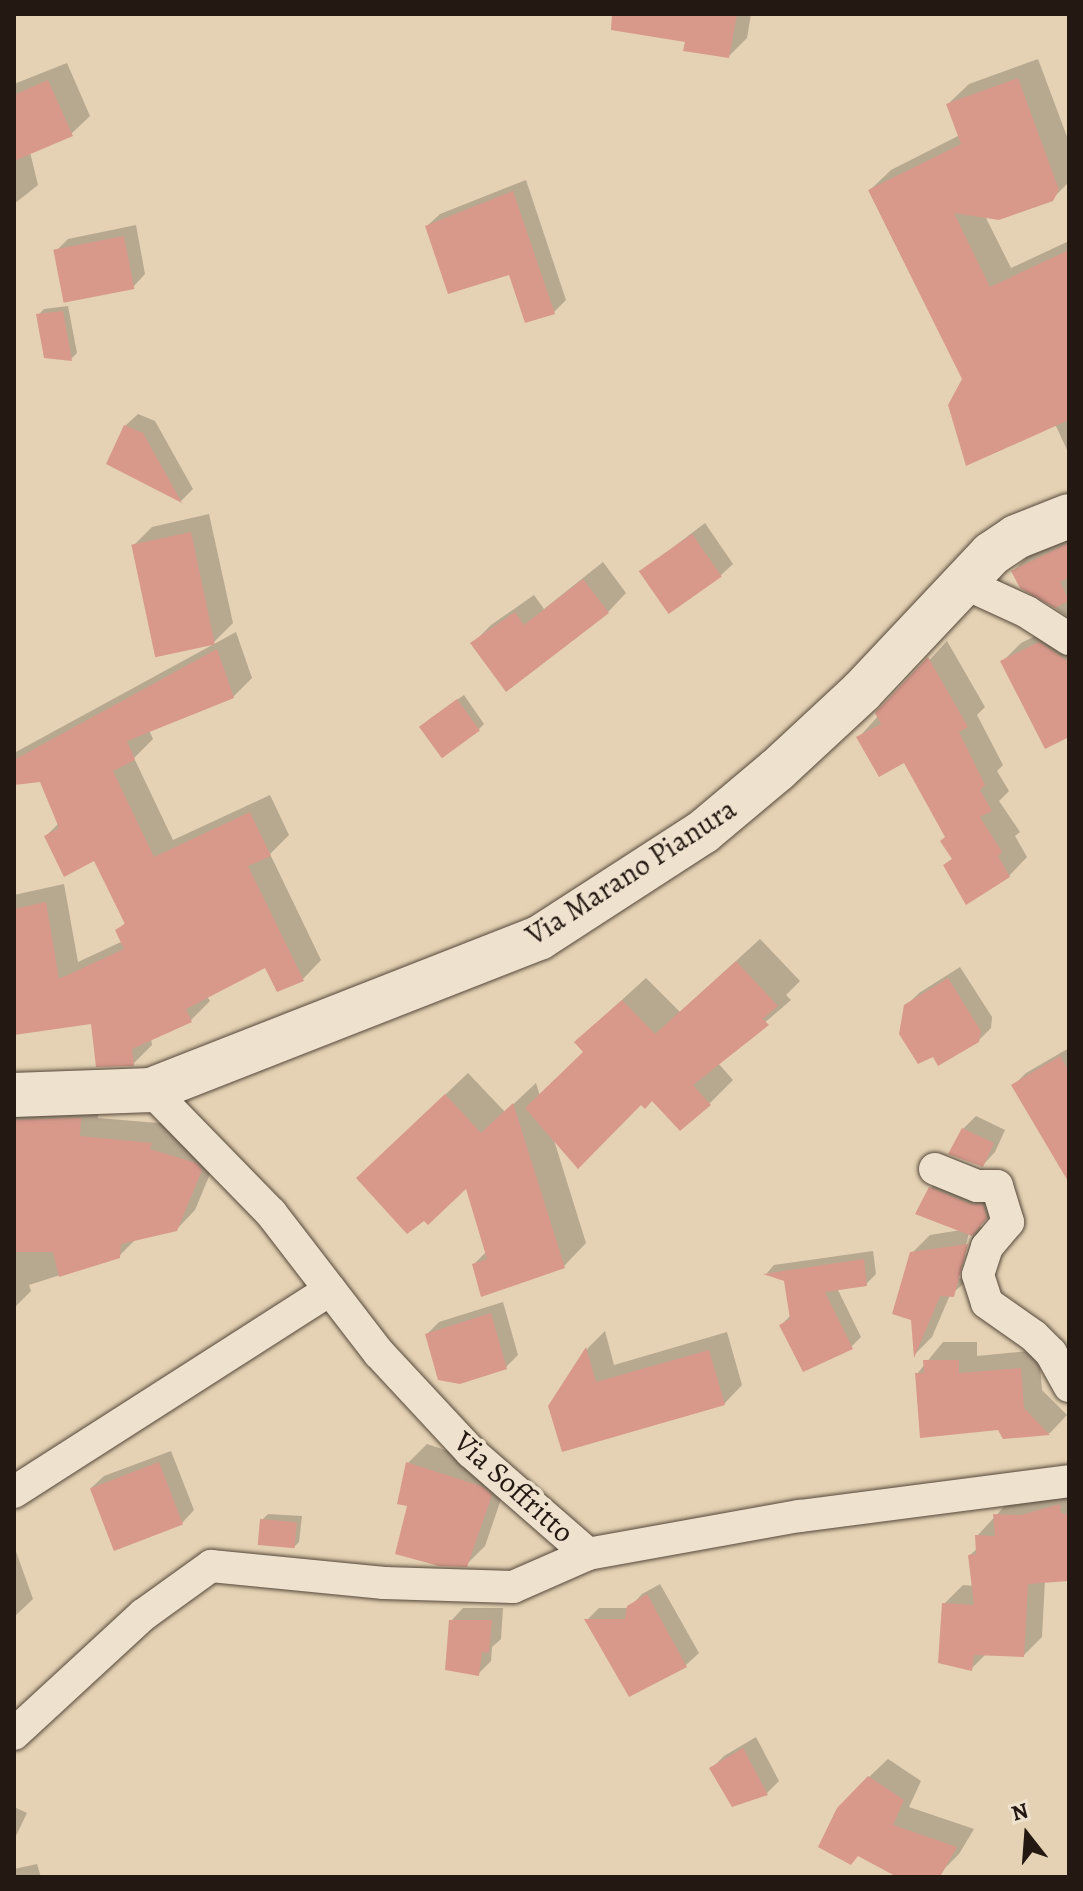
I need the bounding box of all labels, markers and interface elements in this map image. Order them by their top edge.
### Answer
street label: Via Marano Pianura [519,791,743,953]
street label: Via Soffritto [446,1424,582,1550]
north arrow [987,1795,1067,1875]
text: N [1008,1795,1032,1829]

